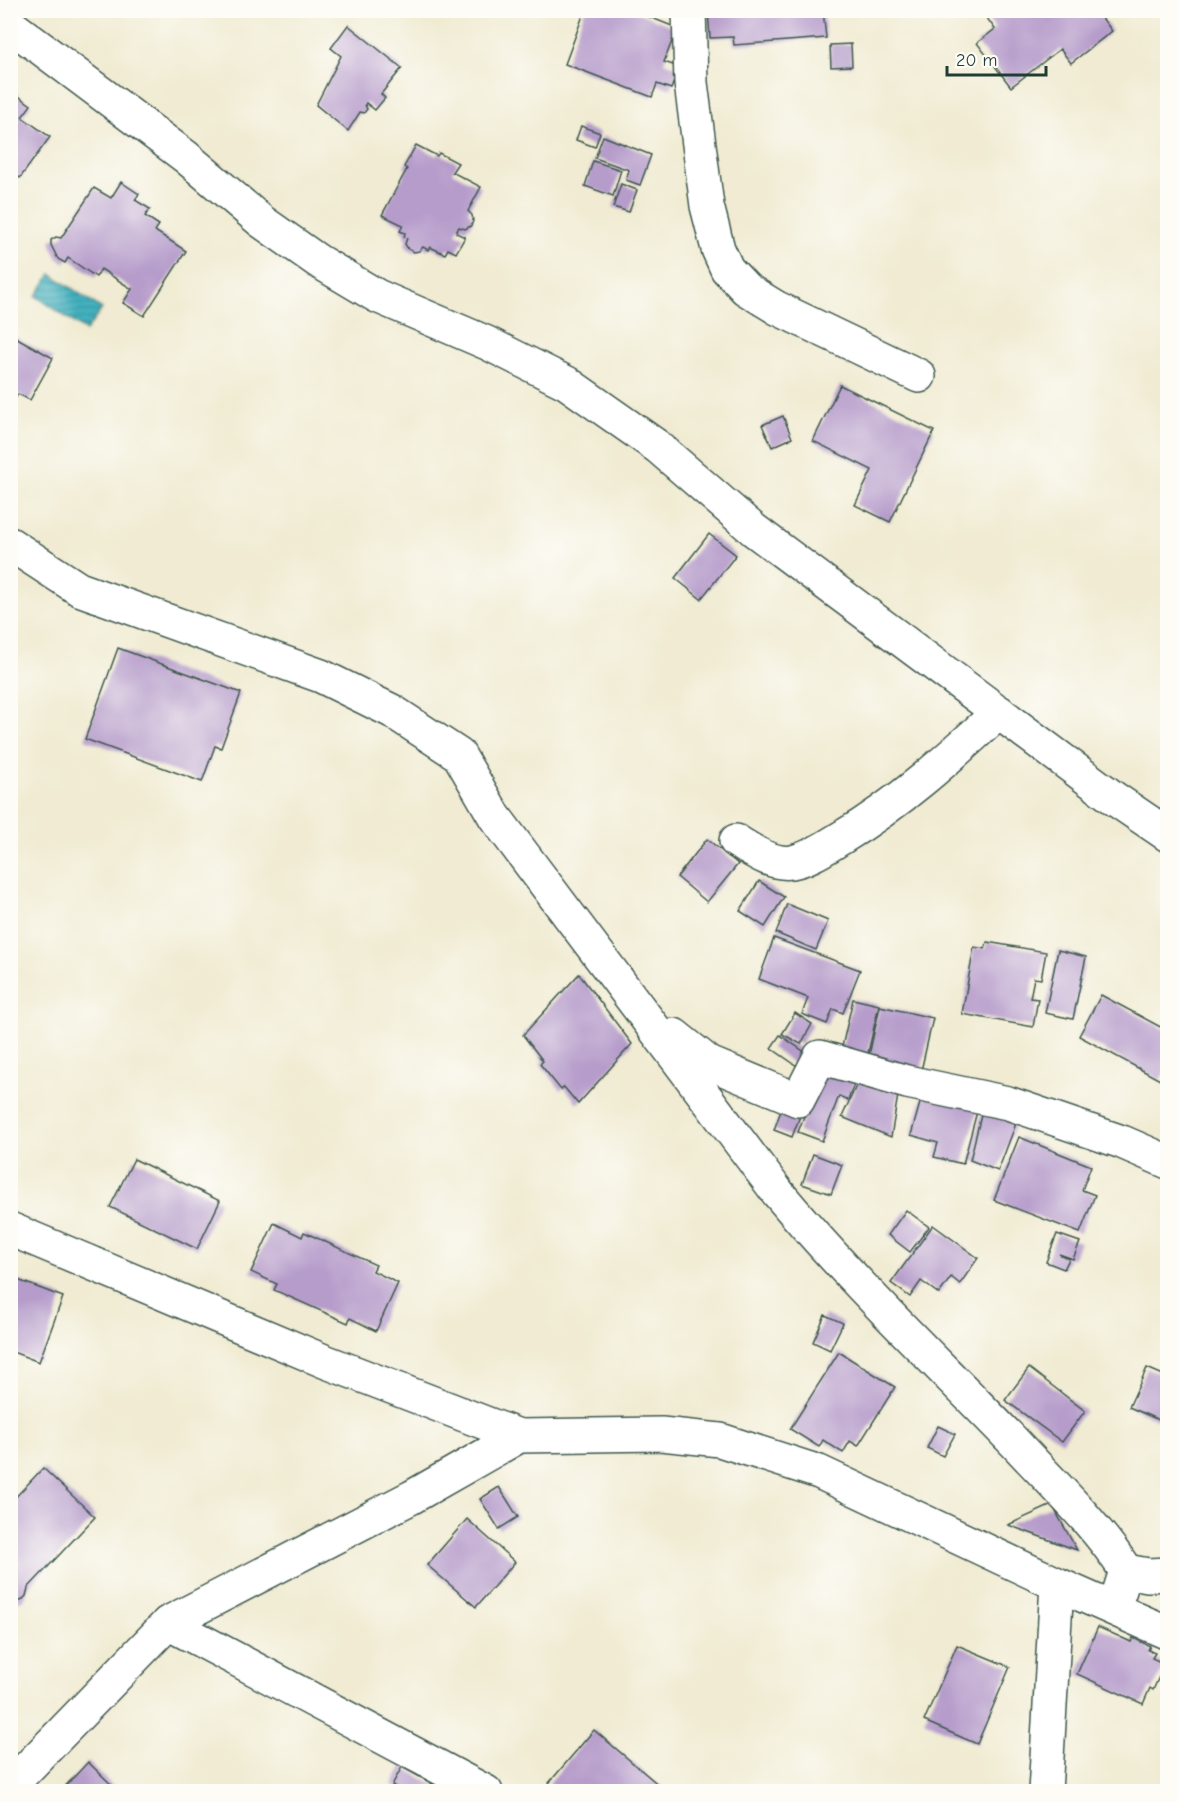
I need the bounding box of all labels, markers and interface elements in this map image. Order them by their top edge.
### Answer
scale bar [947,39,1046,77]
text: 20 m [956,50,997,71]

